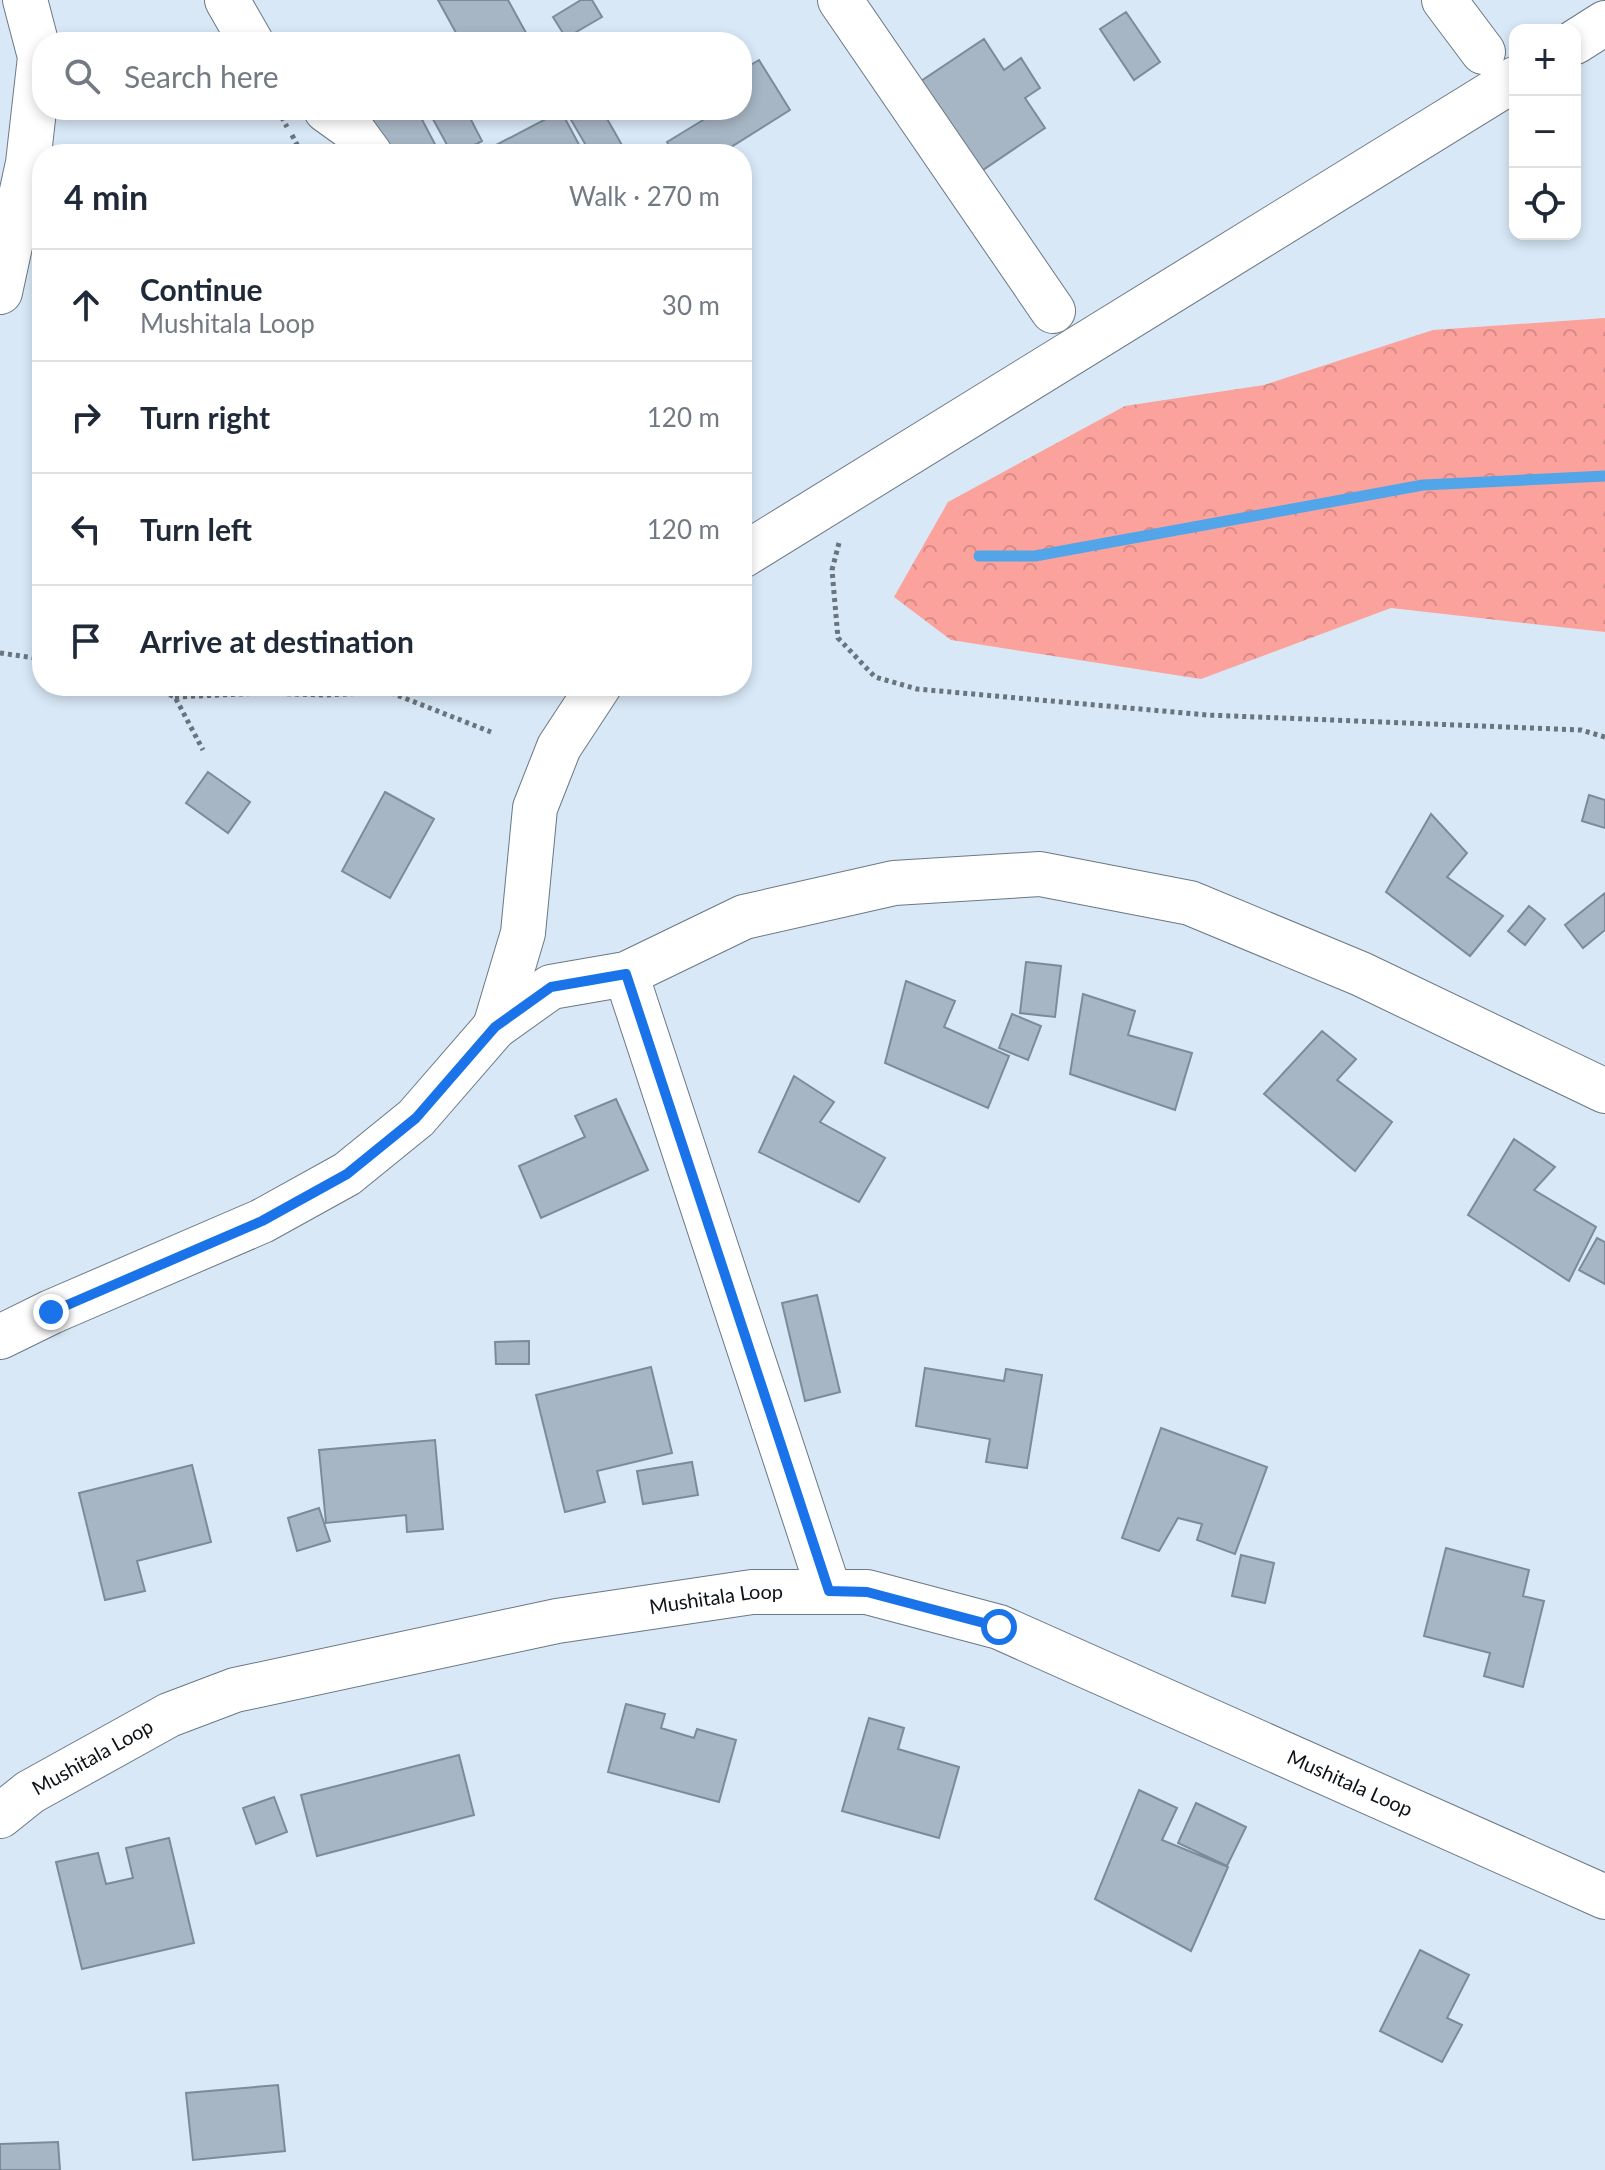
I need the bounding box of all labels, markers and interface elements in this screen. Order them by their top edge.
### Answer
map controls [1509,24,1581,240]
button: + [1509,24,1581,96]
search box [32,32,752,120]
icon: search [60,54,104,98]
text: Search here [124,58,279,94]
button: − [1509,96,1581,168]
button: locate [1509,168,1581,240]
text: 4 min [64,176,148,217]
text: Walk · 270 m [569,180,720,212]
text: Continue [140,271,263,307]
icon: ahead [64,283,108,327]
text: 30 m [662,289,720,321]
text: Mushitala Loop [140,307,315,339]
icon: right [64,395,108,439]
text: Turn right [140,399,270,435]
text: 120 m [647,401,720,433]
icon: left [64,507,108,551]
text: Turn left [140,511,252,547]
text: 120 m [647,513,720,545]
icon: arrive [64,619,108,663]
text: Arrive at destination [140,623,414,659]
route end [33,1294,69,1330]
street label: Mushitala Loop [648,1579,783,1618]
route start [981,1609,1017,1645]
street label: Mushitala Loop [27,1713,157,1800]
street label: Mushitala Loop [1284,1744,1417,1821]

